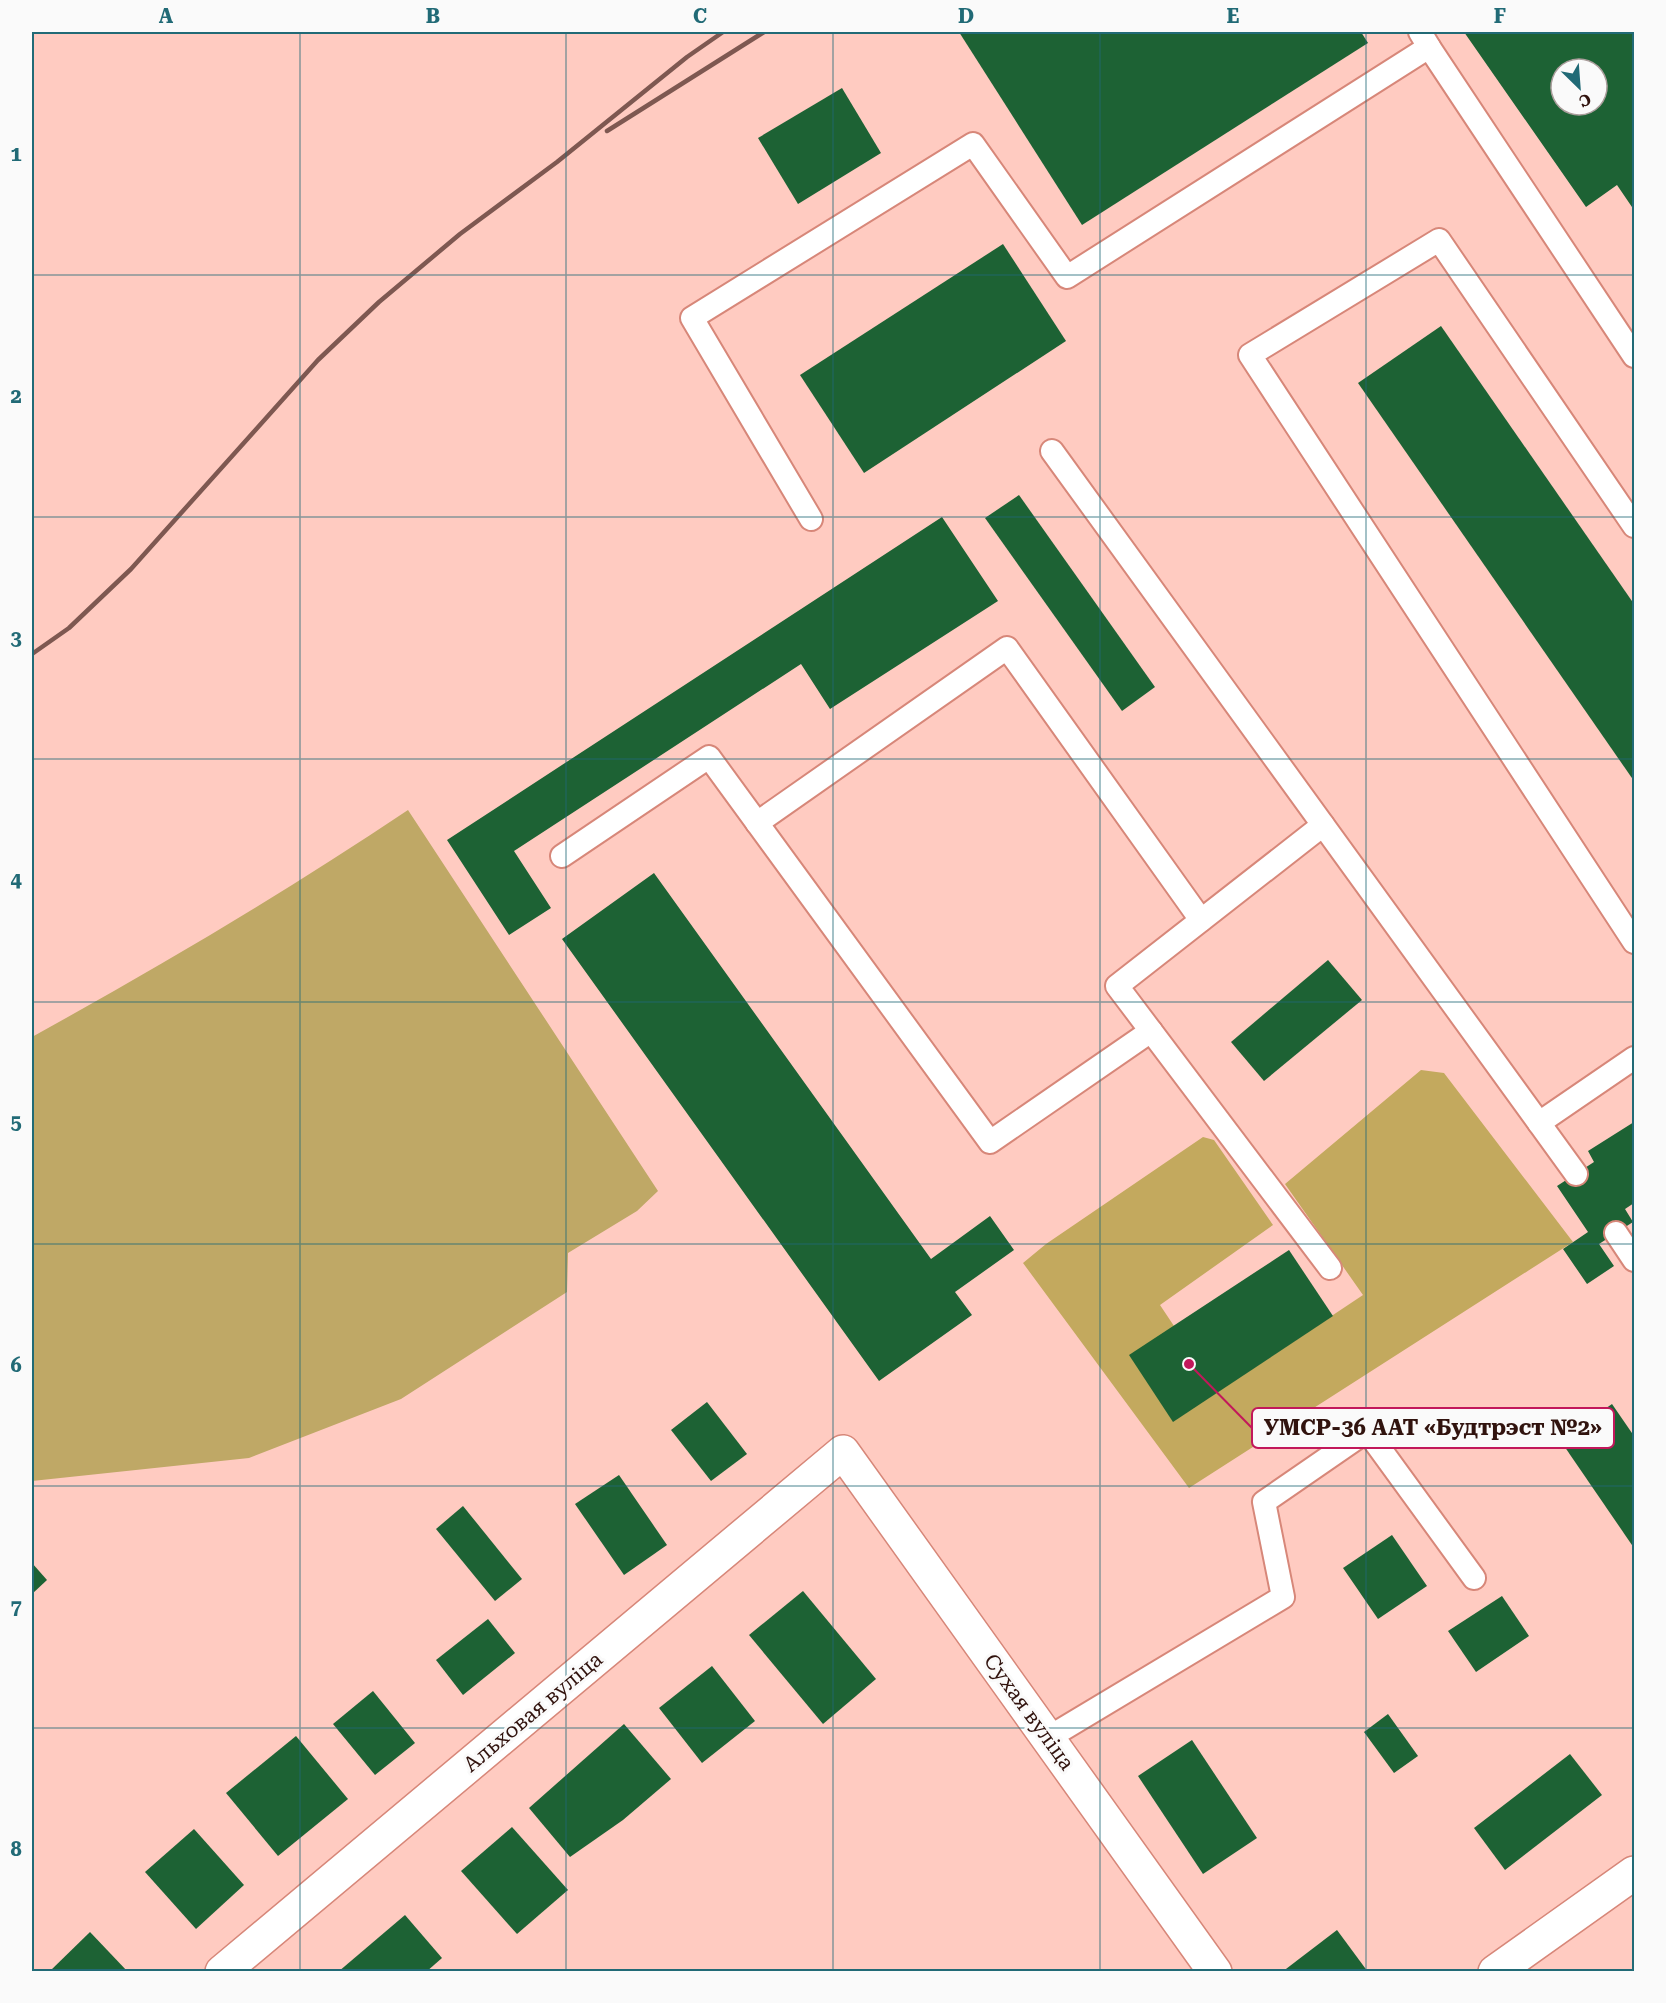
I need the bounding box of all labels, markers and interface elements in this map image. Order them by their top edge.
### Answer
text: A [159,4,174,28]
text: B [426,4,440,28]
text: C [693,4,707,28]
text: D [958,4,974,28]
text: E [1227,4,1240,28]
text: F [1494,4,1506,28]
north arrow [1549,57,1609,117]
text: С [1576,89,1594,111]
text: 1 [10,142,22,166]
text: 2 [10,384,22,408]
text: 3 [10,626,22,650]
text: 4 [10,868,22,892]
text: 5 [10,1110,22,1134]
text: 6 [10,1353,22,1377]
callout: УМСР-36 ААТ «Будтрэст №2» [1252,1408,1614,1448]
text: УМСР-36 ААТ «Будтрэст №2» [1264,1415,1602,1440]
text: 7 [10,1595,22,1619]
street label: Альховая вуліца [459,1647,608,1777]
street label: Сухая вуліца [979,1649,1079,1775]
text: 8 [10,1837,22,1861]

